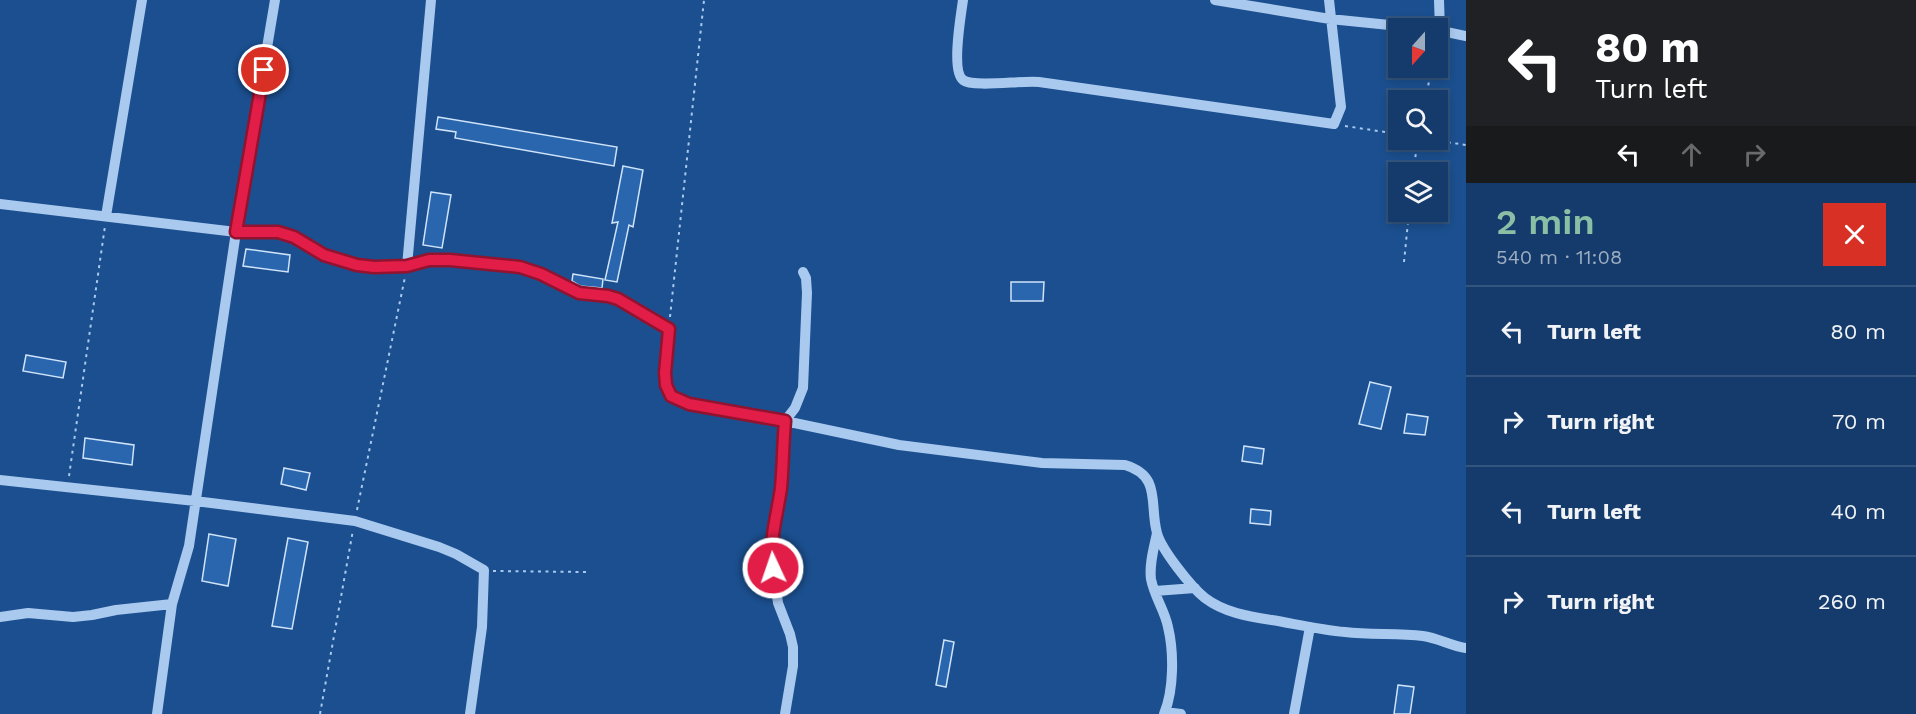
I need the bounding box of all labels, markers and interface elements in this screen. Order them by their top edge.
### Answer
north arrow [1388,18,1448,78]
map controls [1388,18,1448,222]
text: 80 m [1595,23,1700,72]
icon: left [1496,24,1574,102]
pin [238,44,289,95]
icon: arrive [247,53,280,86]
text: Turn left [1595,73,1707,105]
button: search [1388,90,1448,150]
icon: left [1612,138,1645,171]
icon: ahead [1675,138,1708,171]
icon: right [1738,138,1771,171]
button: layers [1388,162,1448,222]
text: 2 min [1496,201,1595,243]
button: close [1823,203,1886,266]
text: 540 m · 11:08 [1496,245,1622,269]
icon: left [1496,315,1529,348]
text: Turn left [1547,319,1641,344]
text: 80 m [1830,319,1886,344]
icon: right [1496,405,1529,438]
text: Turn right [1547,409,1654,434]
text: 70 m [1832,409,1886,434]
icon: left [1496,495,1529,528]
text: Turn left [1547,499,1641,524]
text: 40 m [1830,499,1886,524]
position arrow [741,536,805,600]
icon: right [1496,585,1529,618]
text: Turn right [1547,589,1654,614]
text: 260 m [1818,589,1886,614]

